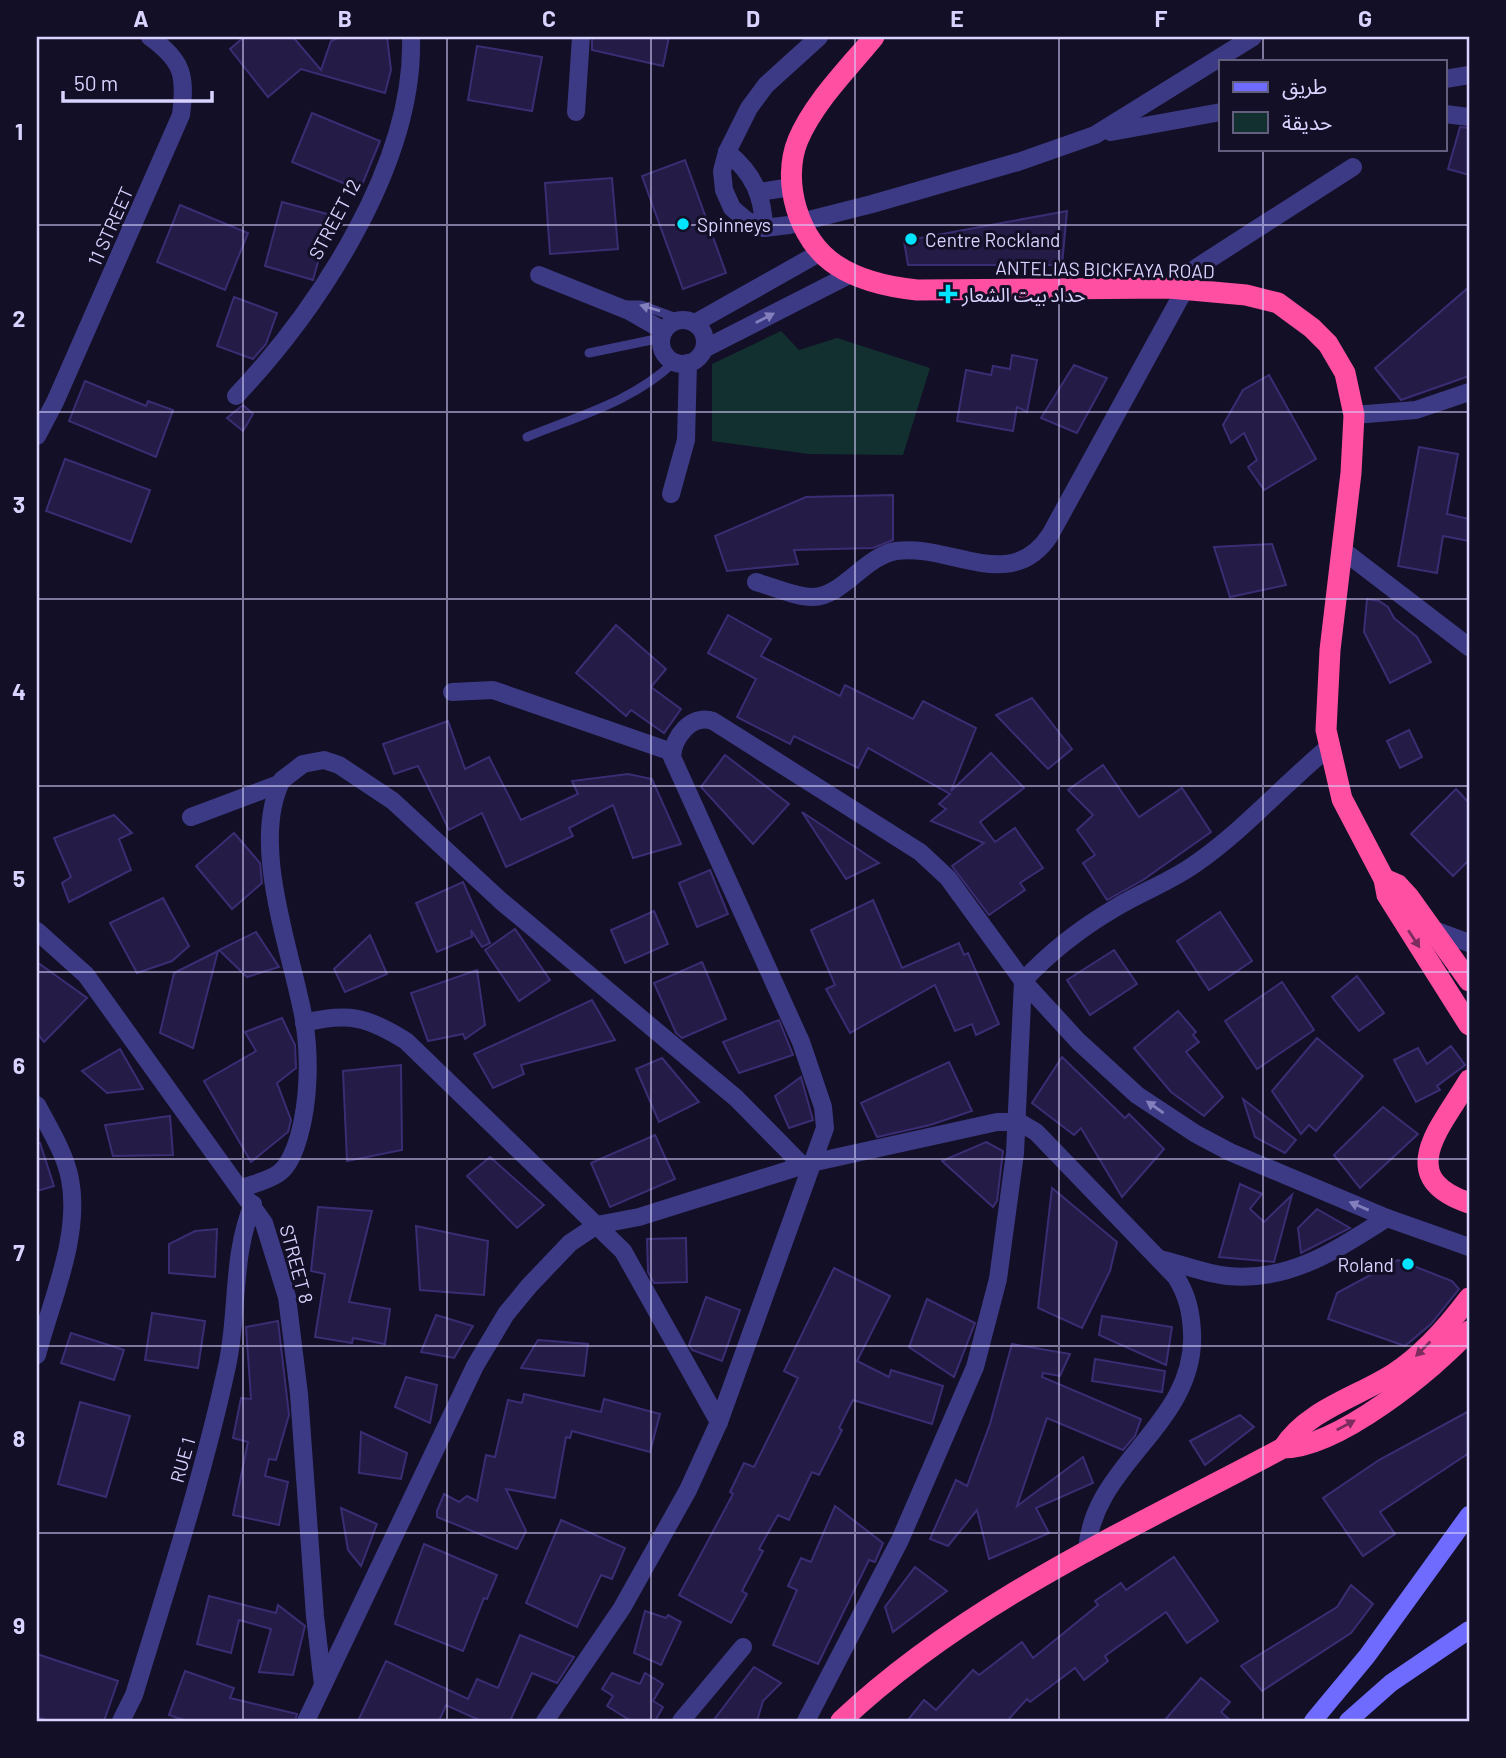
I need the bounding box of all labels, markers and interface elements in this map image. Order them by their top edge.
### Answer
text: A [133,4,149,32]
text: B [338,4,352,32]
text: C [542,4,556,32]
text: D [746,4,760,32]
text: E [950,4,964,32]
text: F [1155,4,1168,32]
text: G [1358,4,1372,32]
scale bar [63,60,212,104]
legend [1219,60,1446,150]
text: 50 m [74,70,118,95]
text: طريق [1282,73,1327,100]
text: حديقة [1282,109,1332,134]
text: 1 [15,117,23,145]
street label: STREET 12 [303,175,365,263]
street label: 11 STREET [82,183,138,269]
place label: Spinneys [697,213,771,236]
marker: Spinneys [675,216,691,232]
place label: Centre Rockland [925,228,1060,251]
marker: Centre Rockland [903,231,919,247]
street label: ANTELIAS BICKFAYA ROAD [995,256,1215,282]
place label: حداد بيت الشعار [961,283,1085,307]
marker: حداد بيت الشعار [940,286,956,302]
one-way arrow [639,302,661,313]
text: 2 [13,304,25,332]
one-way arrow [755,312,775,324]
text: 3 [13,490,25,518]
text: 4 [12,677,26,705]
text: 5 [13,864,25,892]
one-way arrow [1407,929,1420,949]
text: 6 [13,1051,25,1079]
one-way arrow [1146,1100,1164,1114]
one-way arrow [1349,1200,1370,1211]
street label: STREET 8 [275,1222,319,1306]
text: 7 [13,1238,25,1266]
place label: Roland [1338,1253,1394,1276]
marker: Roland [1400,1256,1416,1272]
one-way arrow [1415,1340,1432,1357]
one-way arrow [1336,1419,1356,1431]
text: 8 [13,1424,25,1452]
street label: RUE 1 [165,1435,199,1485]
text: 9 [13,1611,25,1639]

